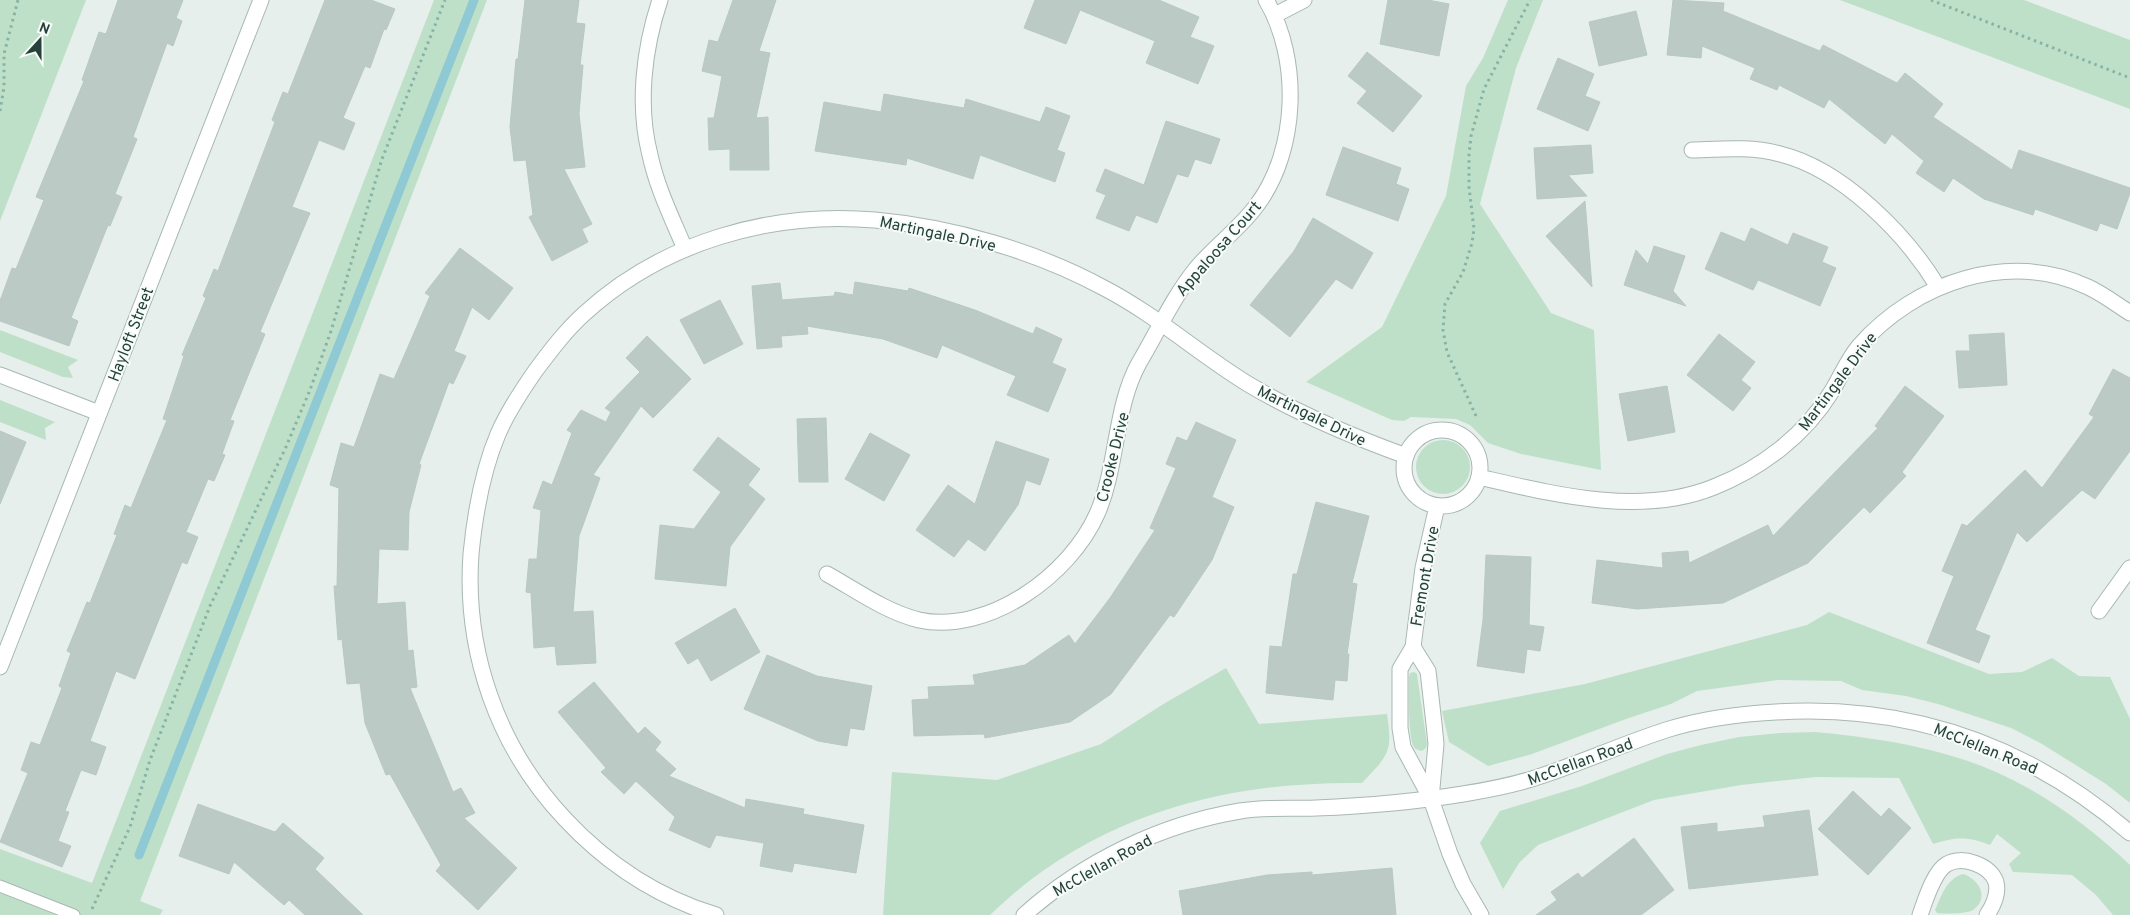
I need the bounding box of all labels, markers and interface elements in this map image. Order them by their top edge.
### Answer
north arrow [15,15,65,65]
text: N [36,20,52,39]
street label: Appaloosa Court [1173,197,1266,301]
street label: Martingale Drive [878,213,998,257]
street label: Hayloft Street [105,285,159,385]
street label: Martingale Drive [1795,329,1882,436]
street label: Martingale Drive [1253,382,1369,452]
street label: Crooke Drive [1093,410,1135,505]
street label: Fremont Drive [1407,525,1445,628]
street label: McClellan Road [1930,720,2040,780]
street label: McClellan Road [1525,735,1636,791]
street label: McClellan Road [1050,831,1156,902]

